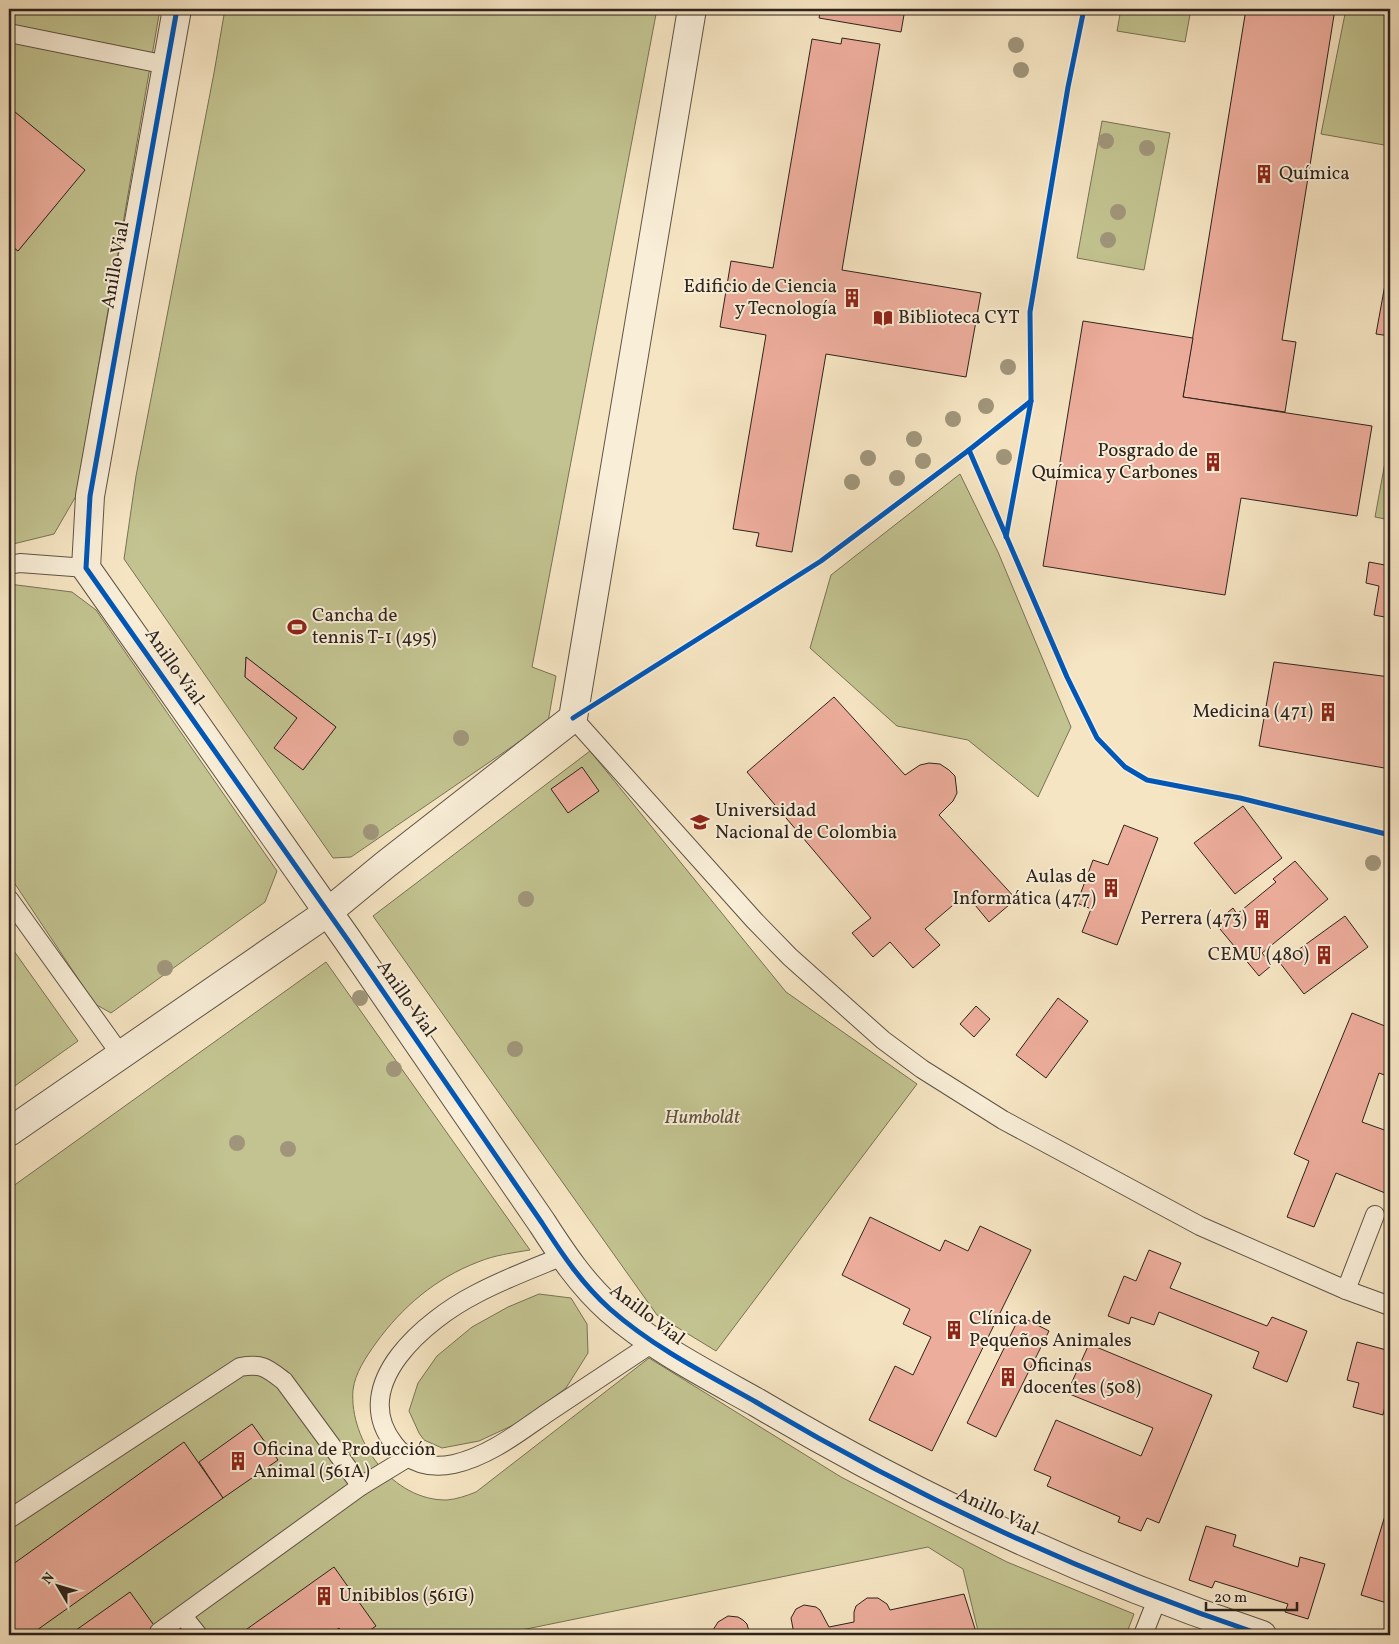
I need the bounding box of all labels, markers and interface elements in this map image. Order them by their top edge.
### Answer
place label: Química [1279,161,1350,187]
building icon: Química [1253,163,1275,185]
street label: Anillo Vial [96,219,137,311]
place label: Edificio de Ciencia y Tecnología [683,274,837,322]
building icon: Edificio de Ciencia y Tecnología [841,287,863,309]
place label: Biblioteca CYT [898,305,1020,331]
library icon: Biblioteca CYT [872,307,894,329]
place label: Posgrado de Química y Carbones [1032,438,1198,486]
building icon: Posgrado de Química y Carbones [1202,451,1224,473]
place label: Cancha de tennis T-1 (495) [312,603,437,651]
sports icon: Cancha de tennis T-1 (495) [286,616,308,638]
street label: Anillo Vial [138,623,210,711]
place label: Medicina (471) [1192,699,1313,725]
building icon: Medicina (471) [1317,701,1339,723]
place label: Universidad Nacional de Colombia [715,798,897,846]
school or university icon: Universidad Nacional de Colombia [689,811,711,833]
place label: Aulas de Informática (477) [952,864,1096,912]
building icon: Aulas de Informática (477) [1100,877,1122,899]
place label: Perrera (473) [1140,906,1247,932]
building icon: Perrera (473) [1251,908,1273,930]
place label: CEMU (480) [1208,942,1309,968]
building icon: CEMU (480) [1313,944,1335,966]
street label: Anillo Vial [370,955,442,1043]
park label: Humboldt [664,1105,741,1131]
street label: Anillo Vial [604,1278,690,1352]
place label: Clínica de Pequeños Animales [969,1306,1132,1354]
building icon: Clínica de Pequeños Animales [943,1319,965,1341]
place label: Oficinas docentes (508) [1023,1353,1141,1401]
building icon: Oficinas docentes (508) [997,1366,1019,1388]
place label: Oficina de Producción Animal (561A) [253,1437,436,1485]
building icon: Oficina de Producción Animal (561A) [227,1450,249,1472]
street label: Anillo Vial [952,1482,1043,1543]
north arrow [32,1562,82,1612]
text: N [38,1569,60,1589]
scale bar [1206,1579,1298,1611]
place label: Unibiblos (561G) [339,1583,474,1609]
building icon: Unibiblos (561G) [313,1585,335,1607]
text: 20 m [1214,1588,1247,1609]

